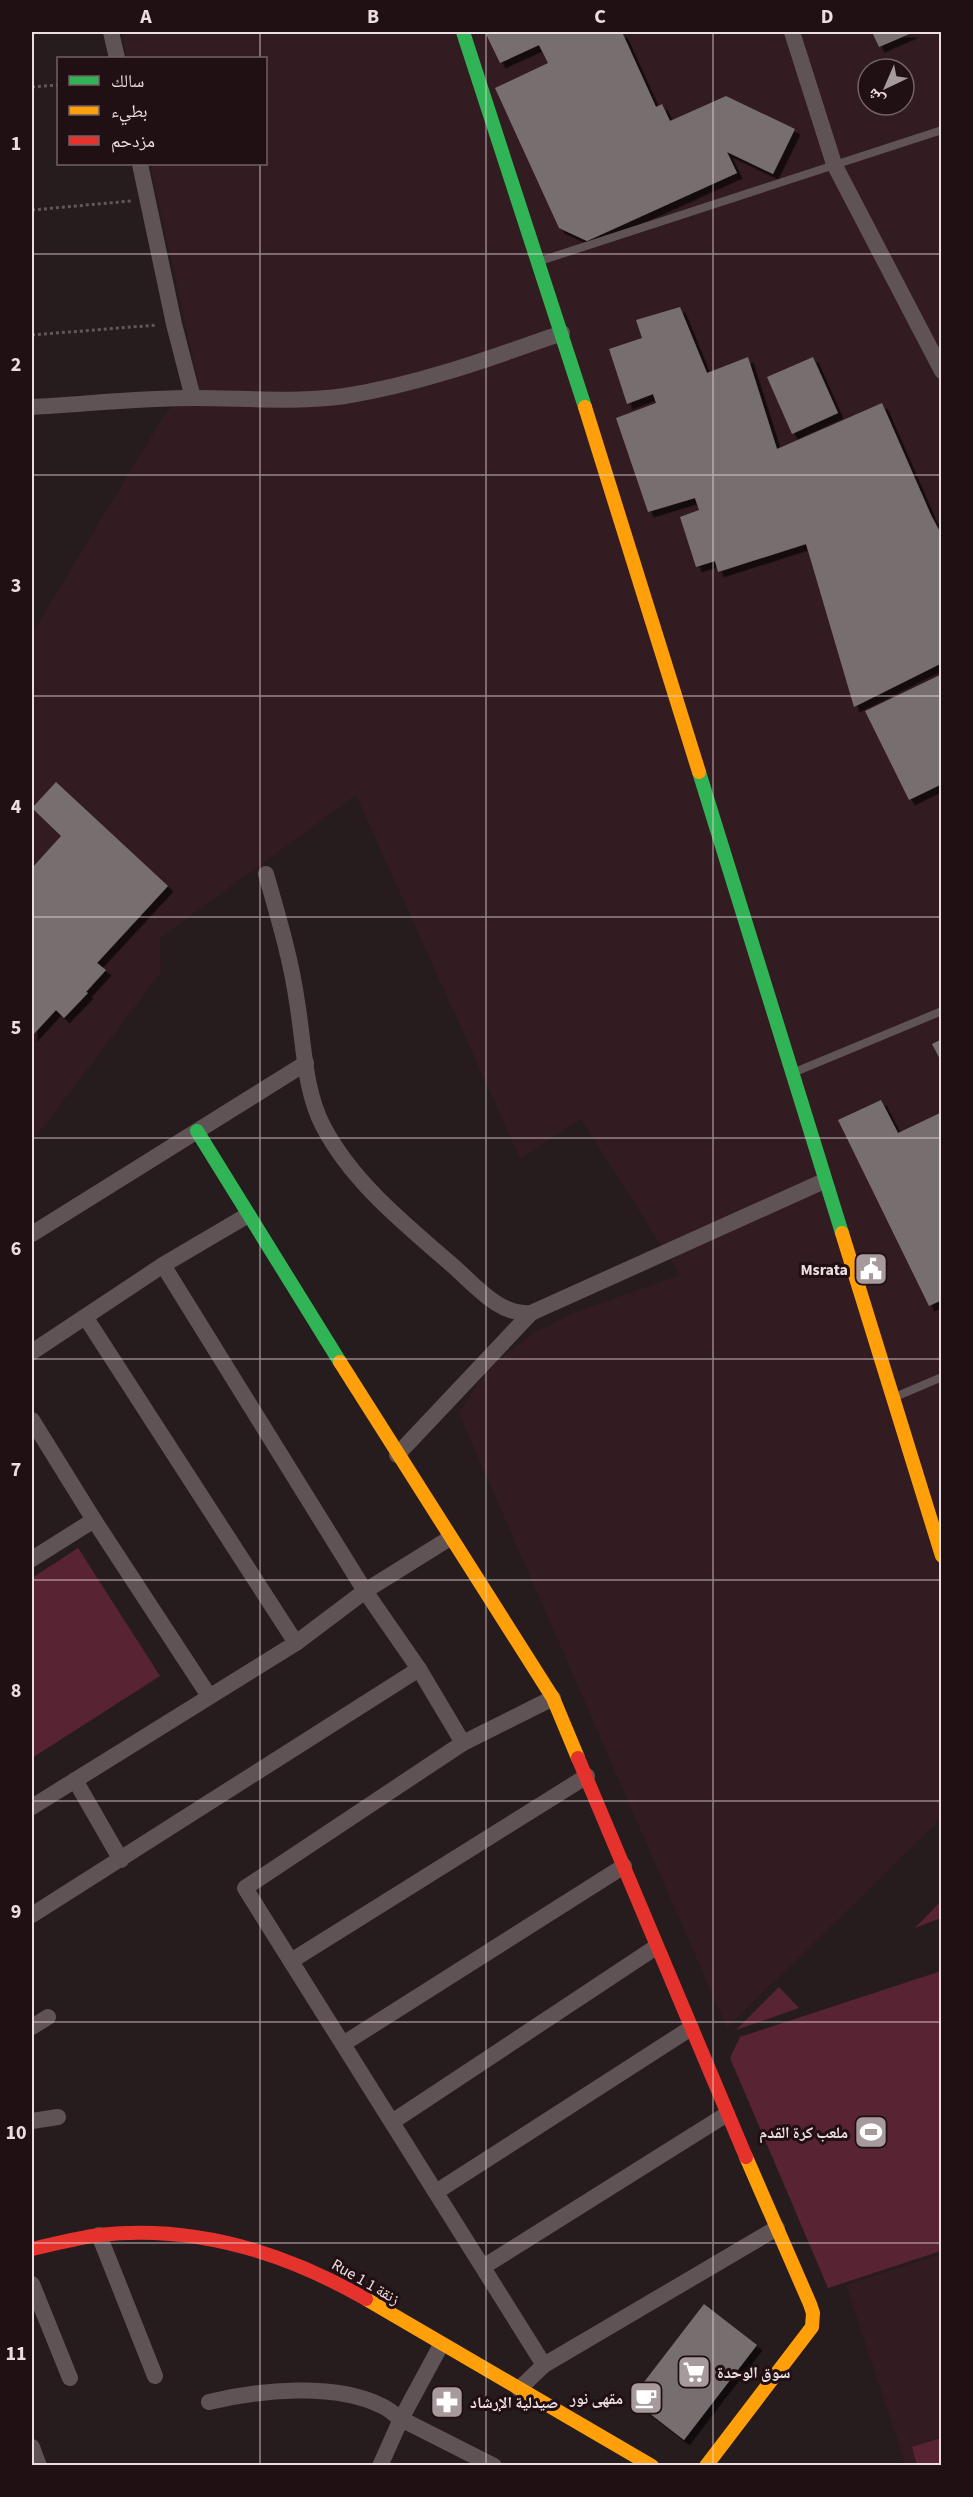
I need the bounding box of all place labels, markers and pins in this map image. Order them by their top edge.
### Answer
public building icon: Msrata [853,1251,889,1287]
place label: Msrata [800,1259,848,1281]
sports icon: ملعب كرة القدم [853,2114,889,2150]
place label: ملعب كرة القدم [759,2122,848,2144]
supermarket icon: سوق الوحدة [676,2354,712,2390]
place label: سوق الوحدة [717,2362,790,2384]
cafe icon: مقهى نور [628,2380,664,2416]
pharmacy icon: صيدلية الإرشاد [429,2384,465,2420]
place label: مقهى نور [569,2388,623,2410]
place label: صيدلية الإرشاد [470,2392,558,2414]

